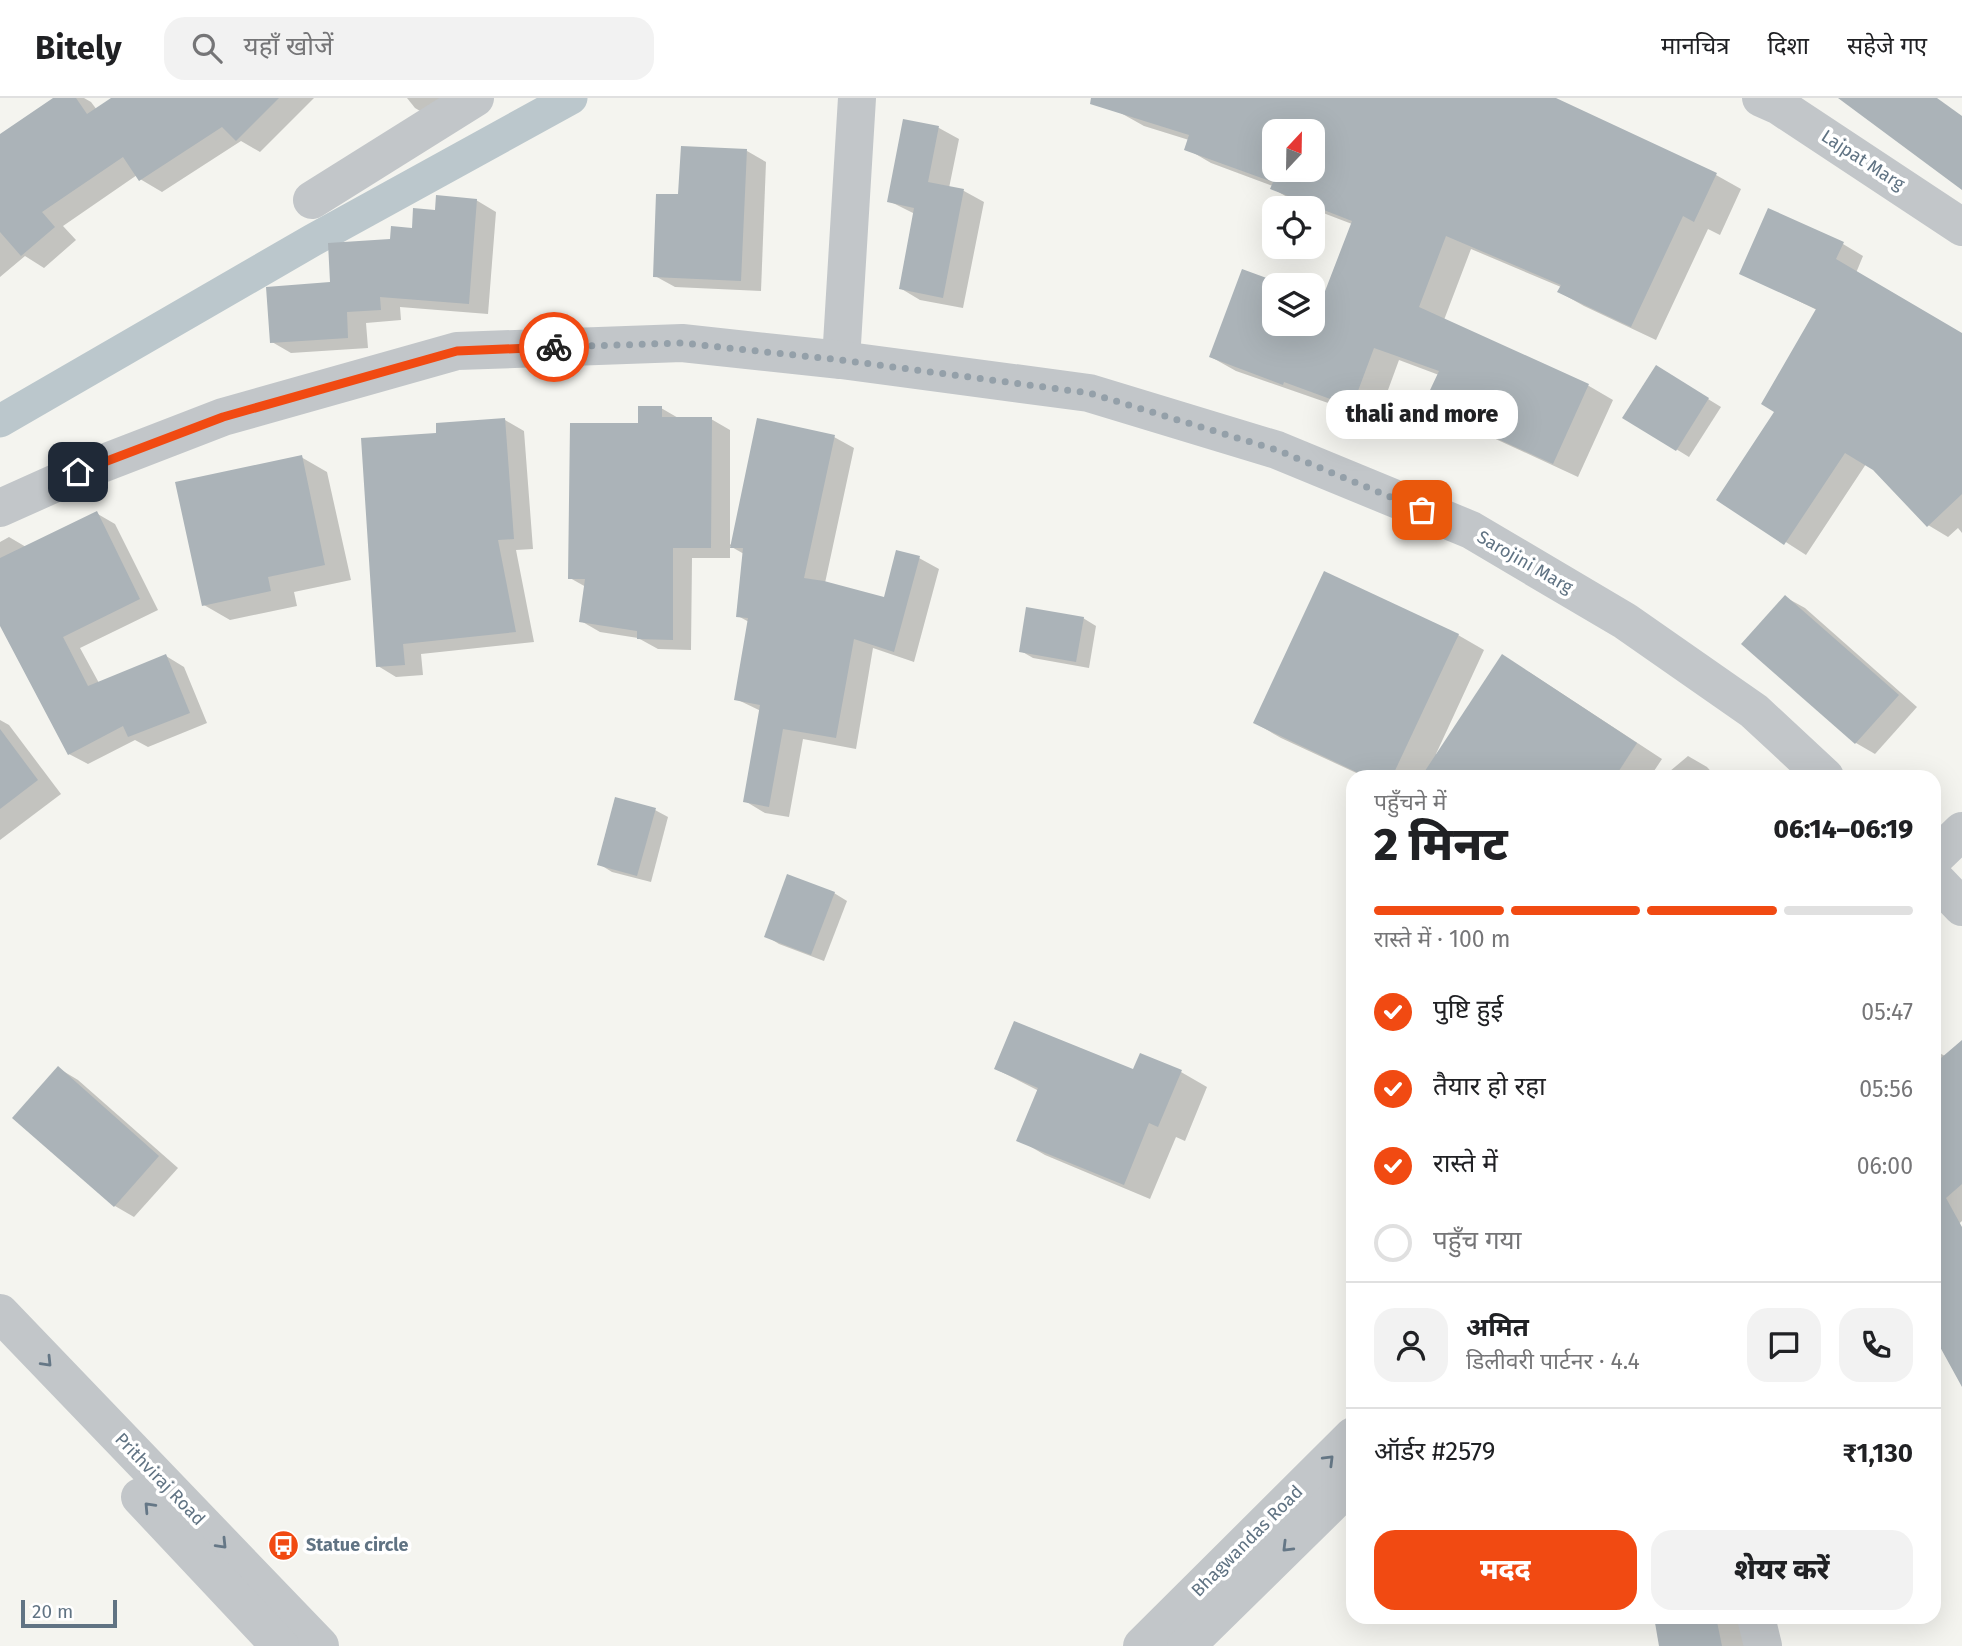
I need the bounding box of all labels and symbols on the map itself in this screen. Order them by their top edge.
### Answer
north arrow [1262,119,1325,182]
street label: Lajpat Marg [1817,125,1909,195]
courier [519,312,589,382]
callout: thali and more [1326,391,1518,440]
pin [48,442,108,502]
pin [1392,480,1452,540]
street label: Sarojini Marg [1473,526,1577,599]
one-way arrow [39,1354,52,1367]
street label: Prithviraj Road [110,1428,210,1530]
one-way arrow [1320,1455,1333,1468]
street label: Bhagwandas Road [1187,1481,1307,1601]
one-way arrow [145,1502,158,1515]
bus stop icon: Statue circle [266,1528,300,1562]
place label: Statue circle [306,1534,409,1556]
one-way arrow [213,1535,226,1548]
one-way arrow [1282,1539,1295,1552]
scale bar [21,1597,117,1629]

